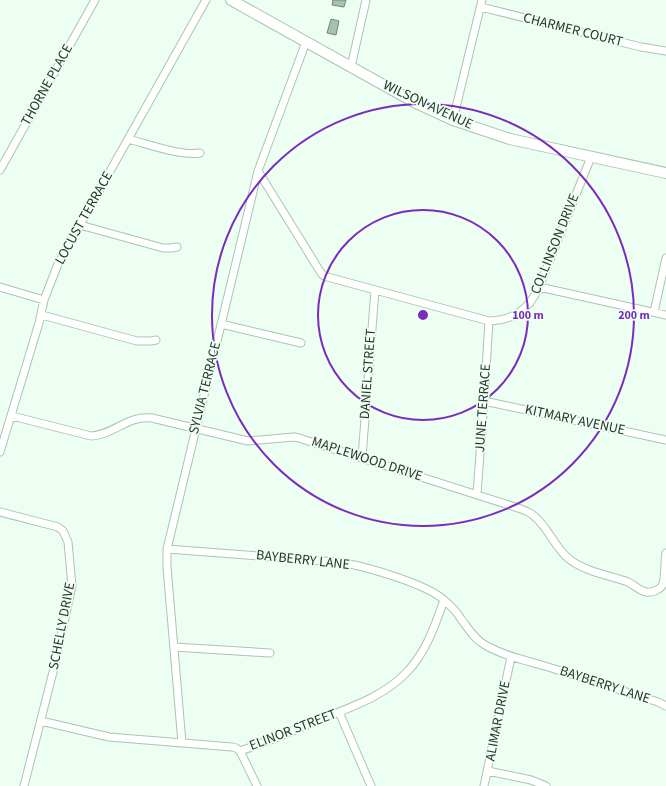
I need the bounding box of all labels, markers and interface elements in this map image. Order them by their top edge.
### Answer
street label: CHARMER COURT [521,8,625,52]
street label: THORNE PLACE [16,40,78,130]
street label: WILSON AVENUE [380,75,476,135]
street label: LOCUST TERRACE [50,168,118,268]
street label: COLLINSON DRIVE [526,191,584,297]
text: 100 m [512,307,544,324]
text: 200 m [618,307,650,324]
centre of rings [416,308,430,322]
street label: DANIEL STREET [355,328,381,420]
street label: SYLVIA TERRACE [184,340,226,436]
street label: JUNE TERRACE [470,363,496,453]
street label: KITMARY AVENUE [523,400,627,440]
street label: MAPLEWOOD DRIVE [309,432,425,486]
street label: BAYBERRY LANE [255,545,351,575]
street label: SCHELLY DRIVE [44,580,80,672]
street label: BAYBERRY LANE [557,661,653,709]
street label: ALIMAR DRIVE [480,679,516,763]
street label: ELINOR STREET [247,704,340,756]

